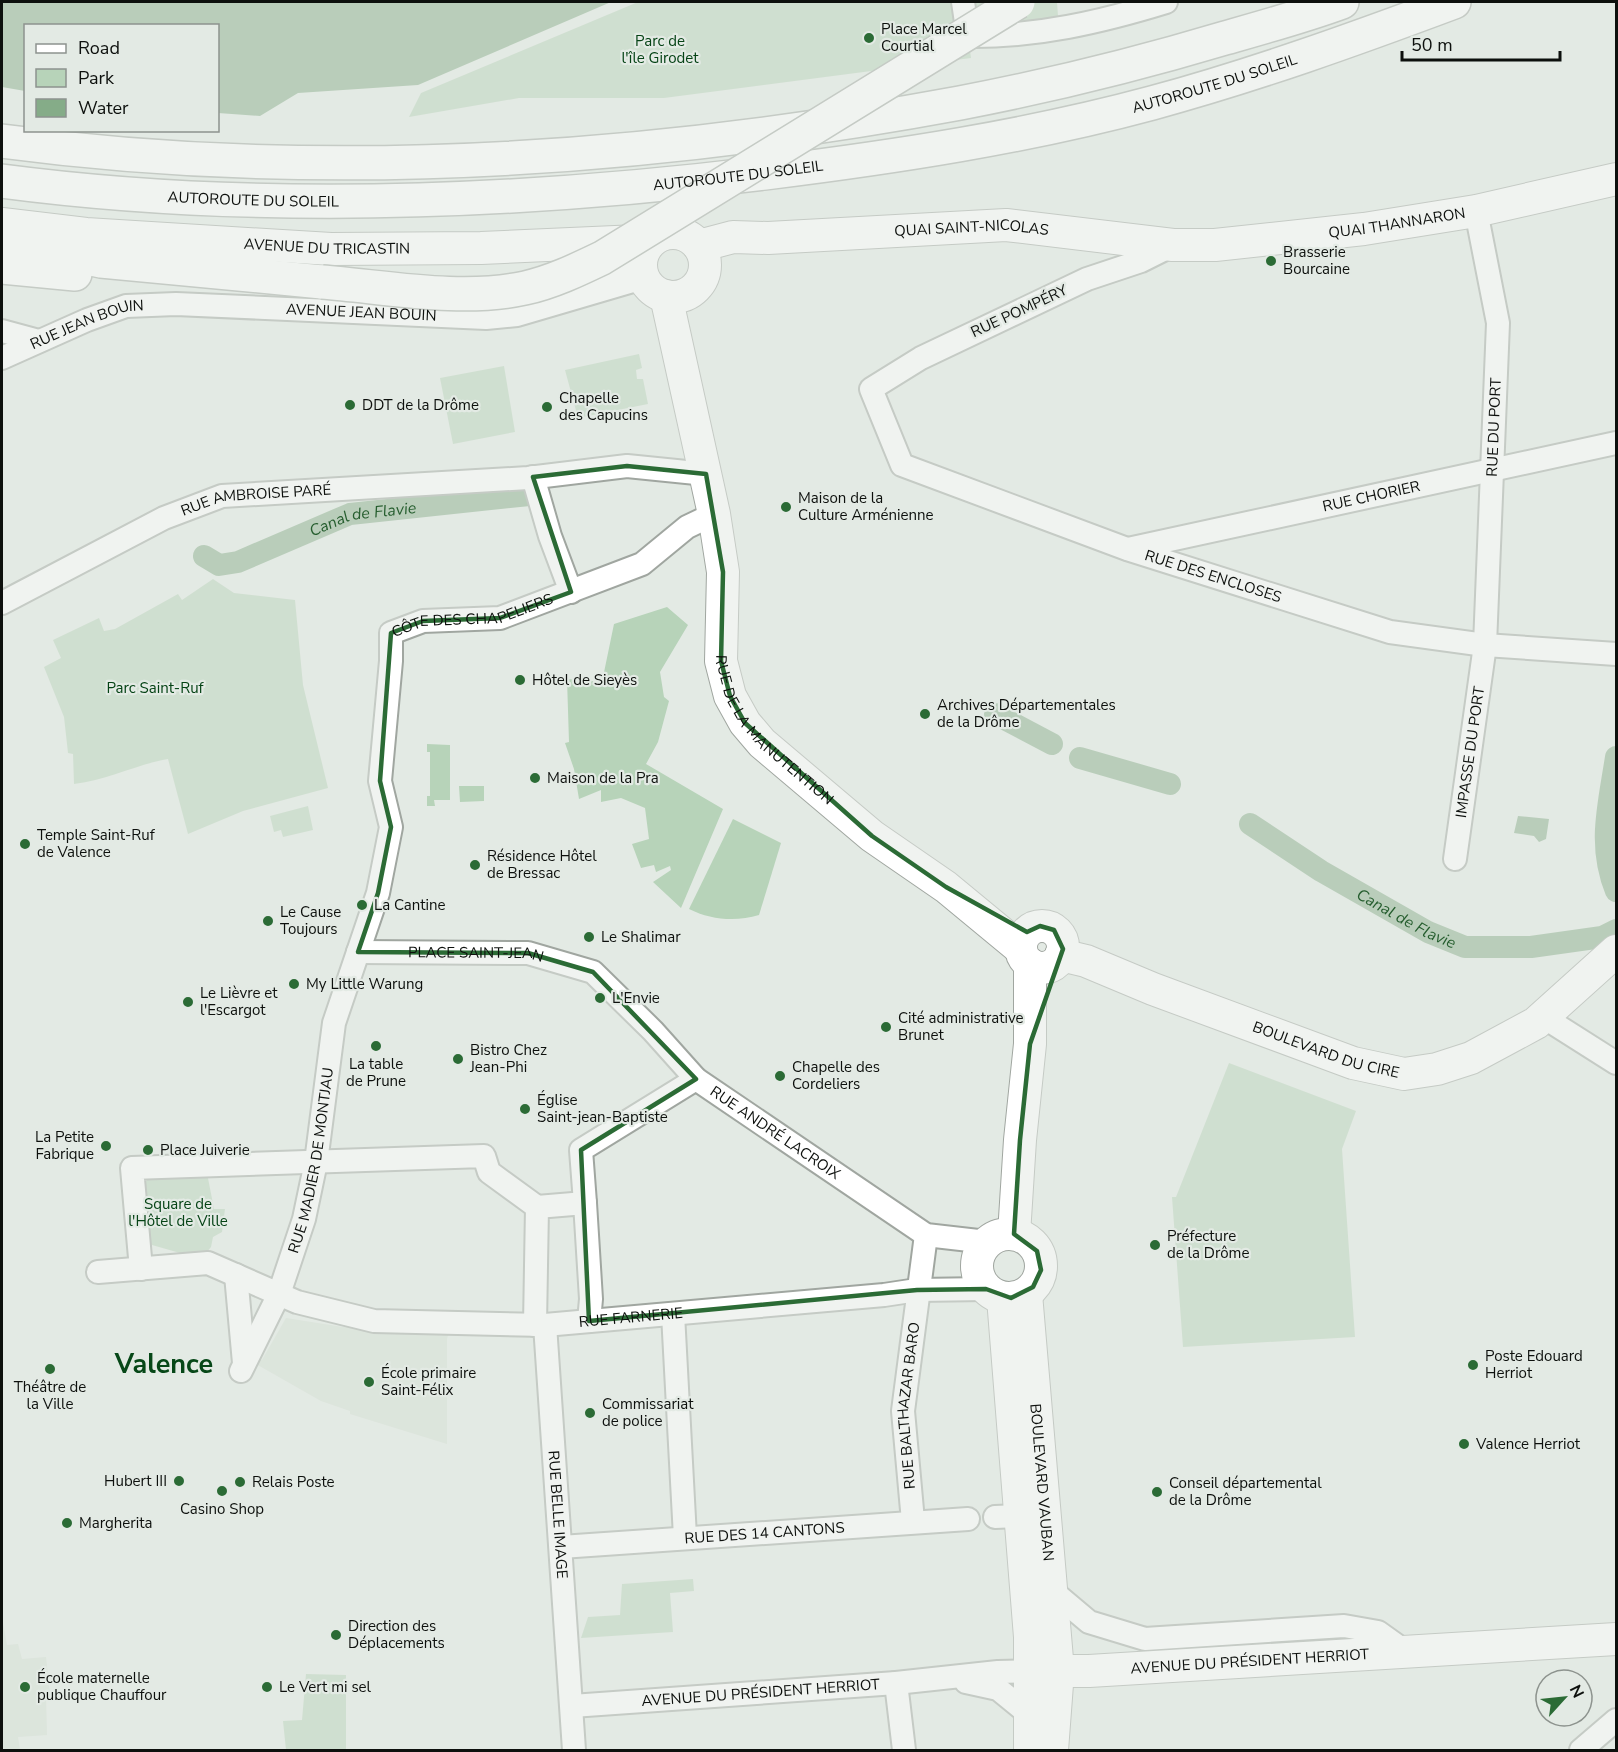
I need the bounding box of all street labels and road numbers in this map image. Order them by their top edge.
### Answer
street label: AUTOROUTE DU SOLEIL [1130,49,1300,118]
street label: AUTOROUTE DU SOLEIL [652,156,824,195]
street label: AUTOROUTE DU SOLEIL [167,187,339,211]
street label: QUAI THANNARON [1327,203,1467,243]
street label: QUAI SAINT-NICOLAS [894,215,1050,241]
street label: AVENUE DU TRICASTIN [243,234,410,259]
street label: RUE POMPÉRY [967,279,1071,342]
street label: RUE JEAN BOUIN [27,295,144,354]
street label: AVENUE JEAN BOUIN [285,299,437,326]
street label: RUE DU PORT [1482,377,1506,477]
street label: RUE CHORIER [1321,476,1422,516]
street label: RUE AMBROISE PARÉ [178,480,332,521]
street label: RUE DES ENCLOSES [1142,545,1284,607]
street label: CÔTE DES CHAPELIERS [389,589,556,642]
street label: RUE DE LA MANUTENTION [711,655,838,809]
street label: IMPASSE DU PORT [1451,685,1489,819]
street label: PLACE SAINT-JEAN [408,942,546,967]
street label: BOULEVARD DU CIRE [1250,1017,1401,1083]
street label: RUE MADIER DE MONTJAU [283,1066,338,1256]
street label: RUE ANDRÉ LACROIX [706,1081,844,1184]
street label: RUE FARNERIE [578,1303,684,1332]
street label: RUE BALTHAZAR BARO [893,1321,925,1490]
street label: BOULEVARD VAUBAN [1025,1403,1059,1562]
street label: RUE BELLE IMAGE [544,1450,572,1579]
street label: RUE DES 14 CANTONS [684,1518,845,1548]
street label: AVENUE DU PRÉSIDENT HERRIOT [1130,1644,1370,1678]
street label: AVENUE DU PRÉSIDENT HERRIOT [641,1674,880,1711]

